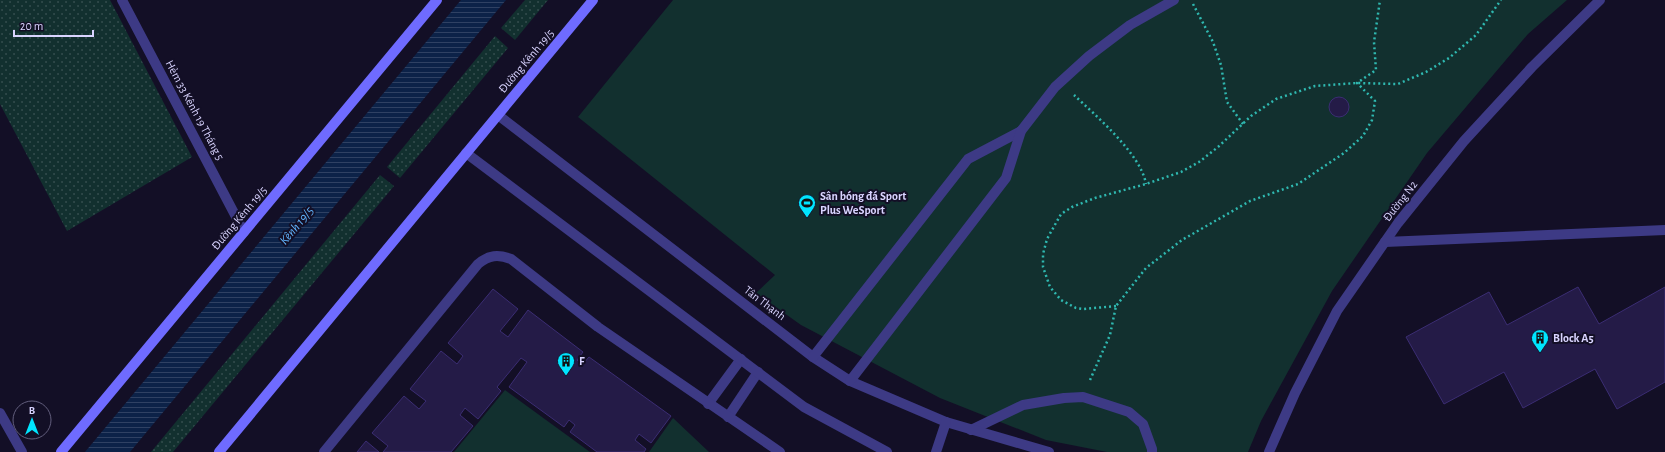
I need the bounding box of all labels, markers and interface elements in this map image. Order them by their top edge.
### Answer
scale bar [14,12,93,38]
text: 20 m [20,20,43,32]
street label: Đường Kênh 19/5 [496,27,556,95]
street label: Hẻm 33 Kênh 19 Tháng 5 [164,58,226,162]
street label: Đường N2 [1380,178,1420,224]
street label: Đường Kênh 19/5 [209,184,269,252]
place label: Sân bóng đá Sport Plus WeSport [820,190,906,216]
sports icon: Sân bóng đá Sport Plus WeSport [797,193,817,218]
water label: Kênh 19/5 [278,204,317,247]
street label: Tân Thạnh [742,284,788,322]
building icon: Block A5 [1530,328,1550,353]
place label: Block A5 [1553,332,1594,344]
building icon: F [556,351,576,376]
place label: F [579,355,585,367]
north arrow [12,400,52,440]
text: B [29,405,36,416]

